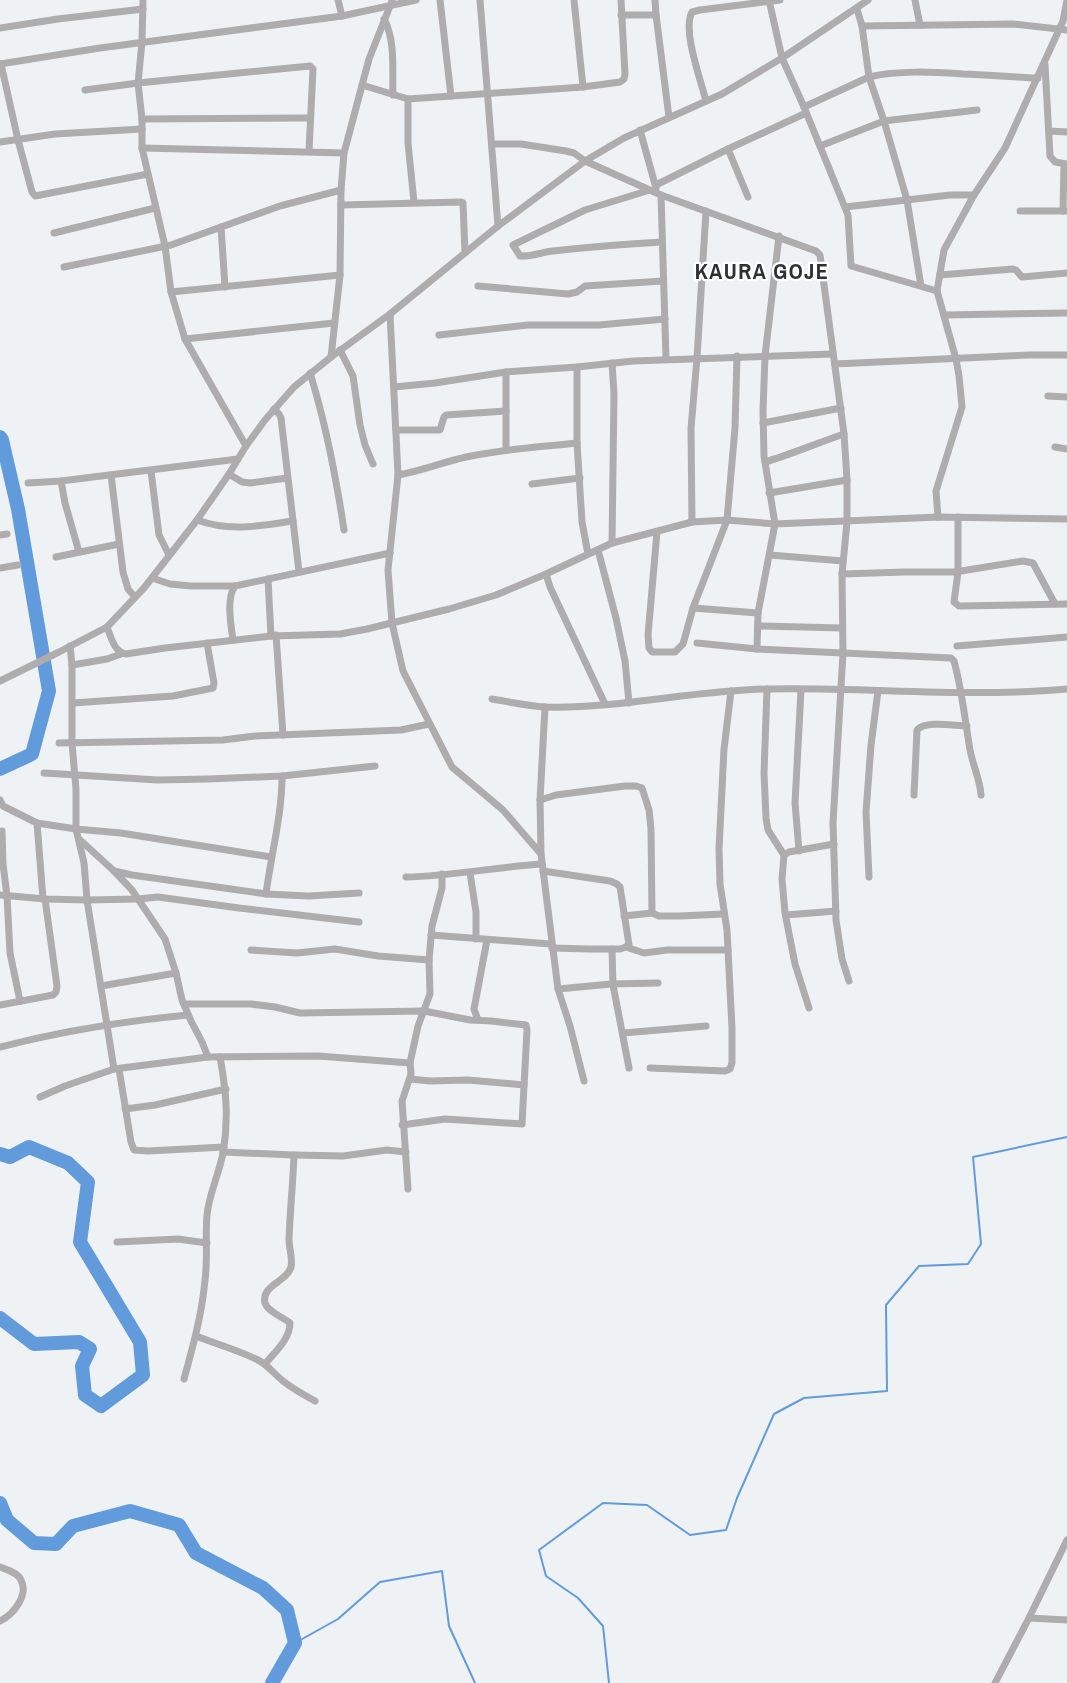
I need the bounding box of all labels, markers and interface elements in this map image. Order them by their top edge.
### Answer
district label: KAURA GOJE [695,256,829,286]

